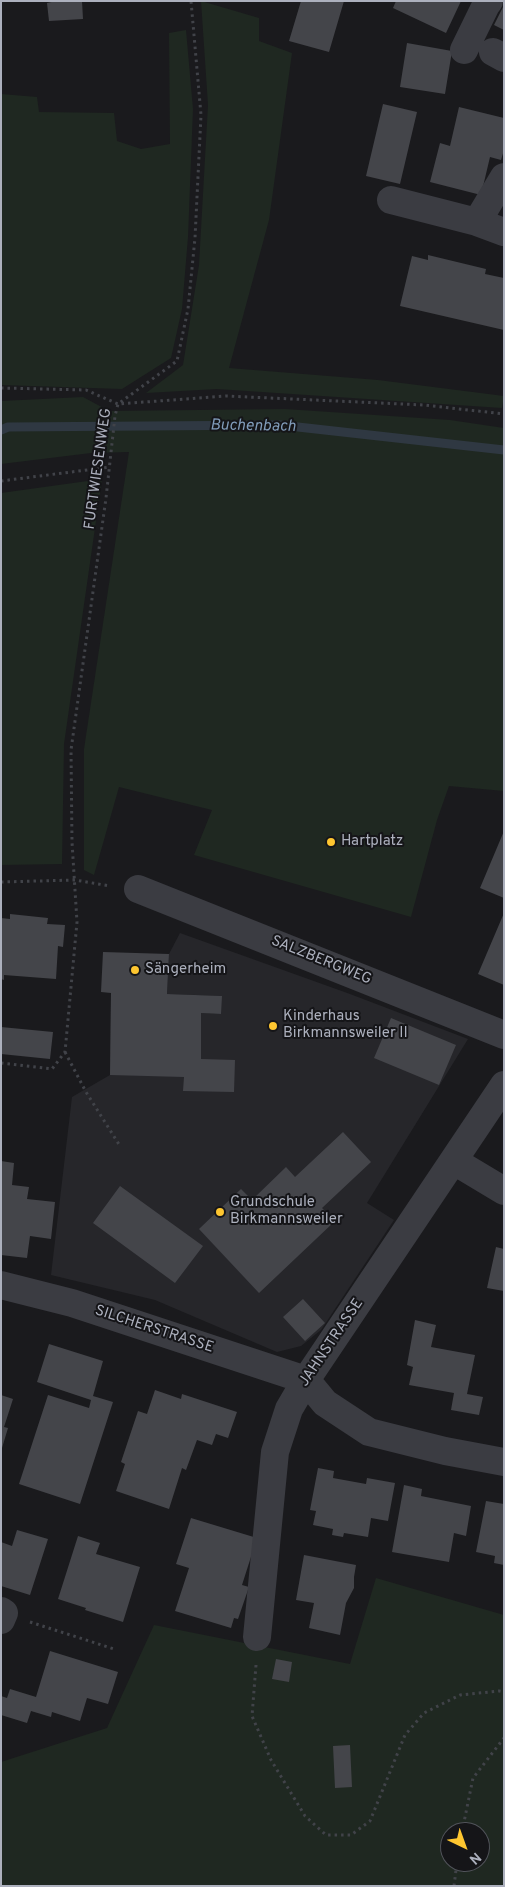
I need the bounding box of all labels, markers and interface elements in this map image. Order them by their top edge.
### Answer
street label: FURTWIESENWEG [82,407,116,531]
water label: Buchenbach [210,417,296,437]
place label: Hartplatz [341,833,403,851]
marker: Hartplatz [325,836,337,848]
street label: SALZBERGWEG [268,933,374,989]
place label: Sängerheim [145,961,226,979]
marker: Sängerheim [129,964,141,976]
place label: Kinderhaus Birkmannsweiler II [283,1008,408,1043]
marker: Kinderhaus Birkmannsweiler II [267,1020,279,1032]
place label: Grundschule Birkmannsweiler [230,1194,343,1229]
marker: Grundschule Birkmannsweiler [214,1206,226,1218]
street label: JAHNSTRASSE [296,1296,368,1390]
street label: SILCHERSTRASSE [92,1302,216,1358]
north arrow [440,1822,490,1872]
text: N [465,1848,484,1867]

